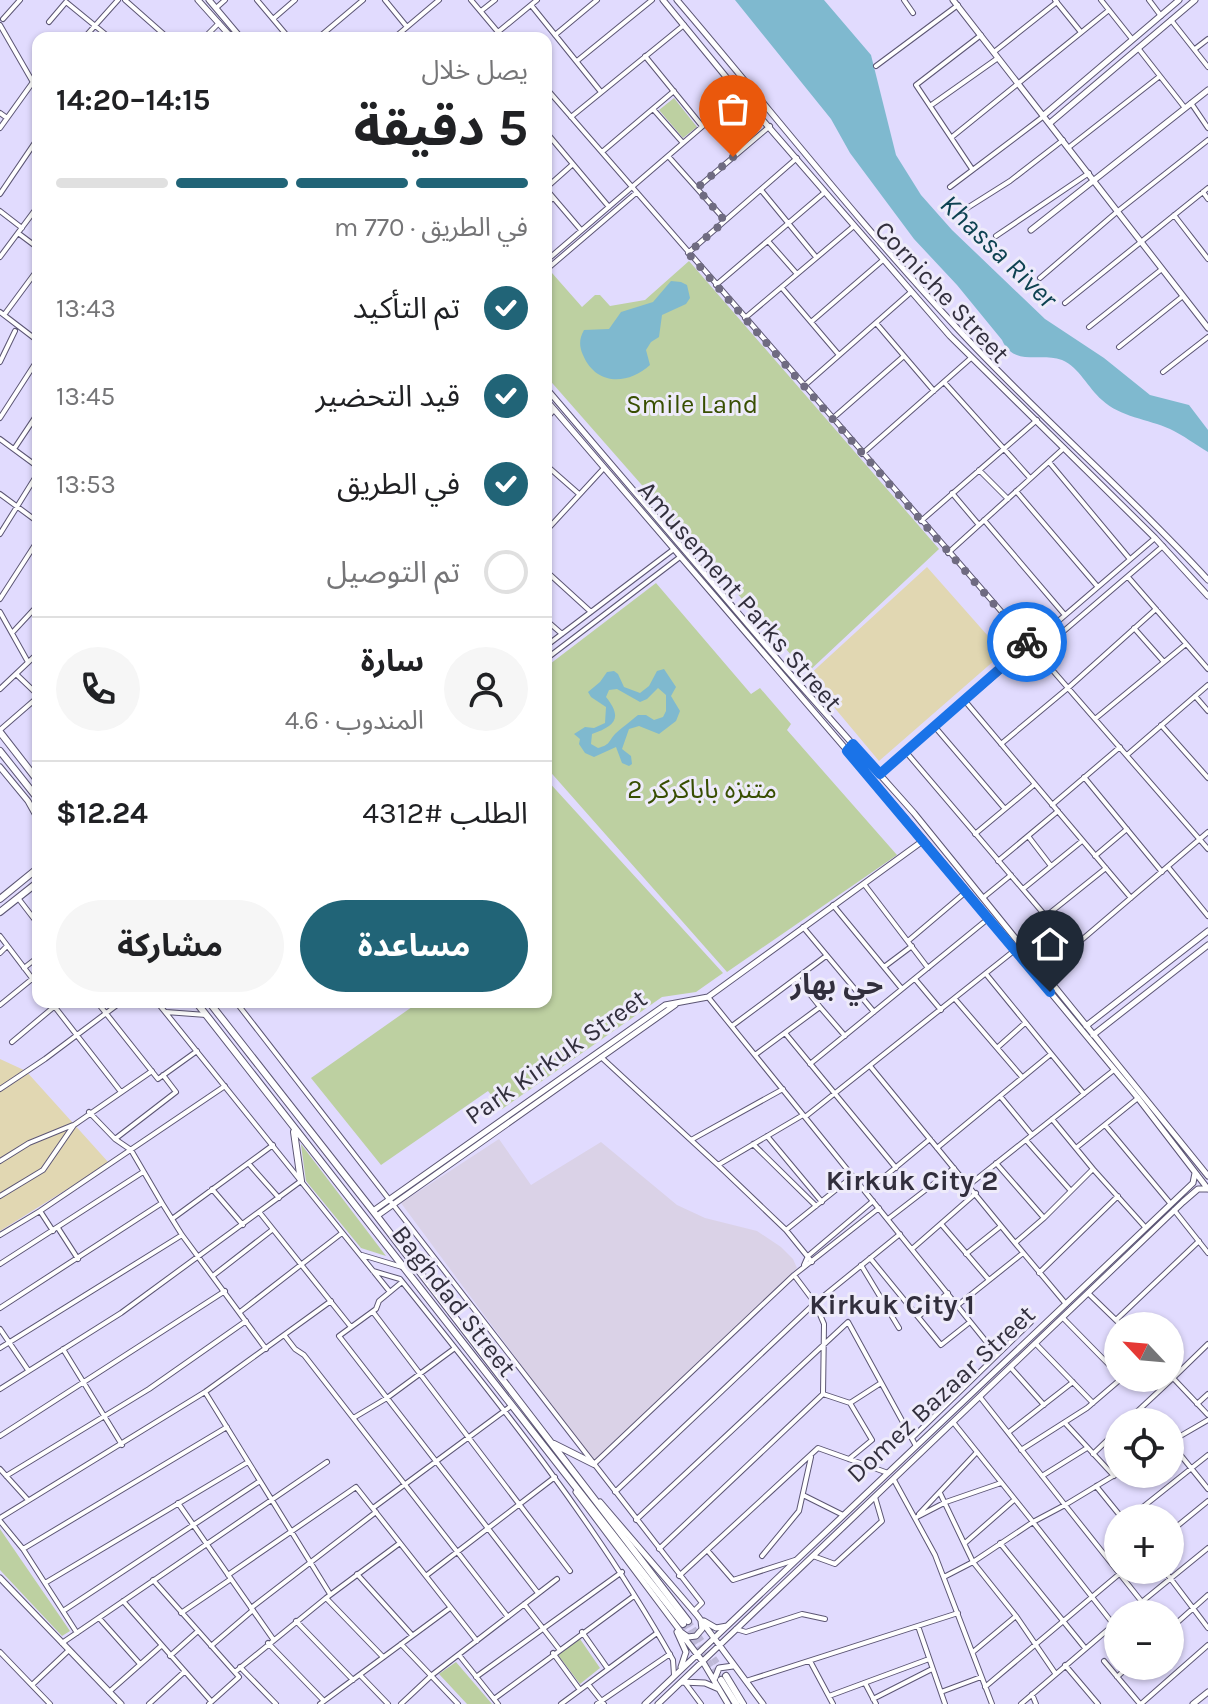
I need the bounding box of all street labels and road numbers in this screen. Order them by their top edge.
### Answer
street label: Corniche Street [868,215,1016,370]
street label: Amusement Parks Street [631,474,849,718]
street label: Park Kirkuk Street [459,983,653,1131]
street label: Baghdad Street [385,1219,523,1383]
street label: Domez Bazaar Street [840,1299,1042,1489]

